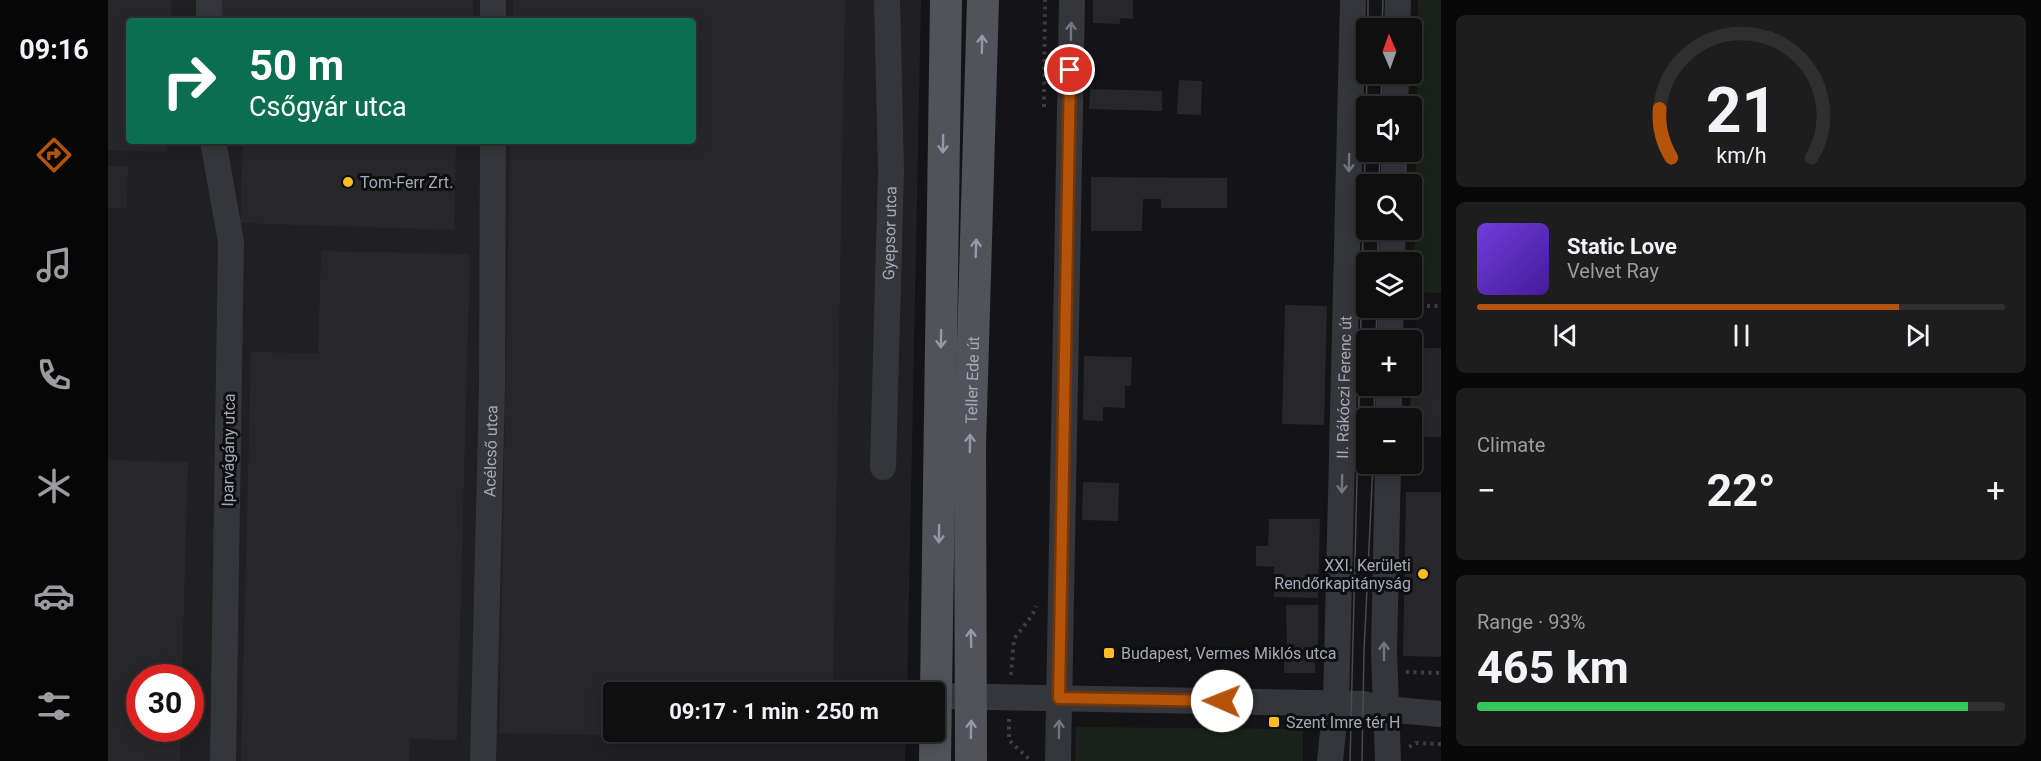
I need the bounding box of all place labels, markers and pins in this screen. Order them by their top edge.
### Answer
pin [1044,44,1095,95]
place label: Tom-Ferr Zrt. [360,173,453,192]
marker: Tom-Ferr Zrt. [341,175,355,189]
place label: XXI. Kerületi Rendőrkapitányság [1274,556,1411,593]
marker: XXI. Kerületi Rendőrkapitányság [1416,567,1430,581]
place label: Budapest, Vermes Miklós utca [1121,644,1336,663]
marker: Budapest, Vermes Miklós utca [1102,646,1116,660]
place label: Szent Imre tér H [1286,713,1400,732]
marker: Szent Imre tér H [1267,715,1281,729]

